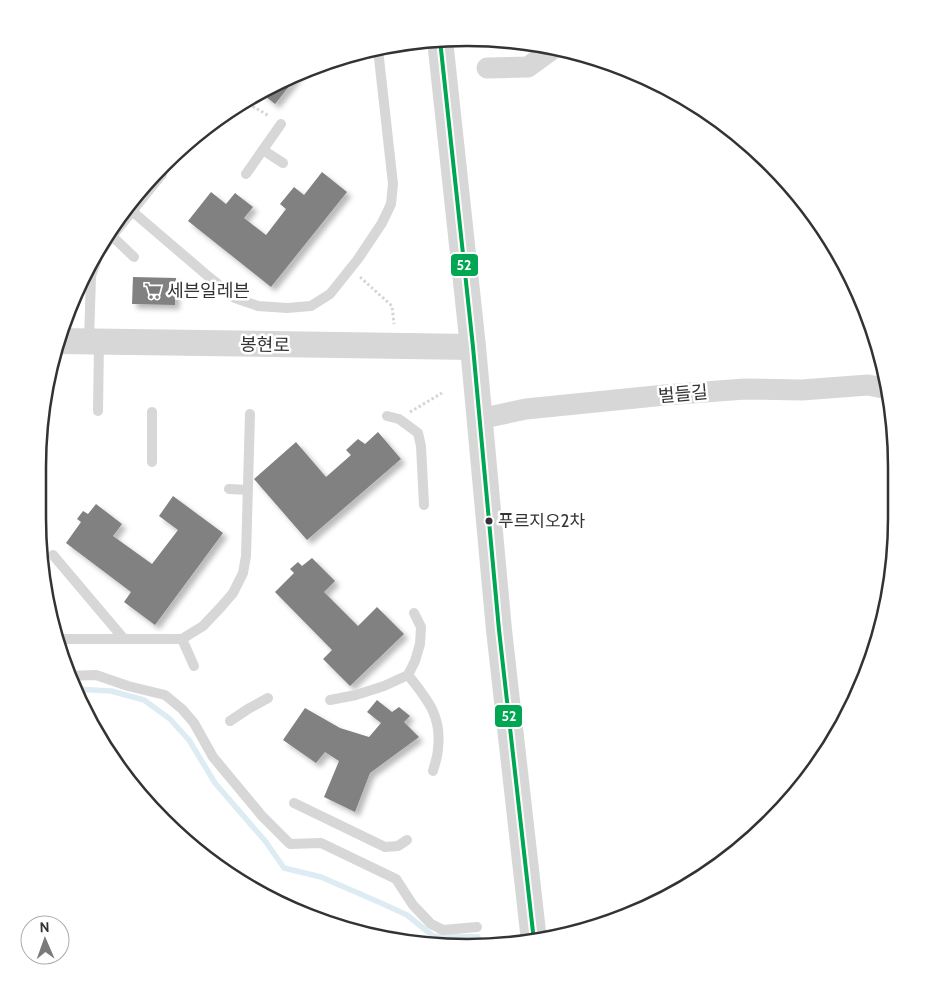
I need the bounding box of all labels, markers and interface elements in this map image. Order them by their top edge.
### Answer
line badge: 52 [450,253,479,277]
text: 52 [457,256,471,274]
place label: 세븐일레븐 [167,280,250,302]
supermarket icon: 세븐일레븐 [143,281,163,301]
street label: 봉현로 [240,334,290,356]
street label: 벌들길 [657,381,709,407]
place label: 푸르지오2차 [498,511,585,531]
marker: 푸르지오2차 [484,516,494,526]
line badge: 52 [494,704,523,728]
text: 52 [502,707,516,725]
north arrow [20,915,70,965]
text: N [39,918,50,936]

